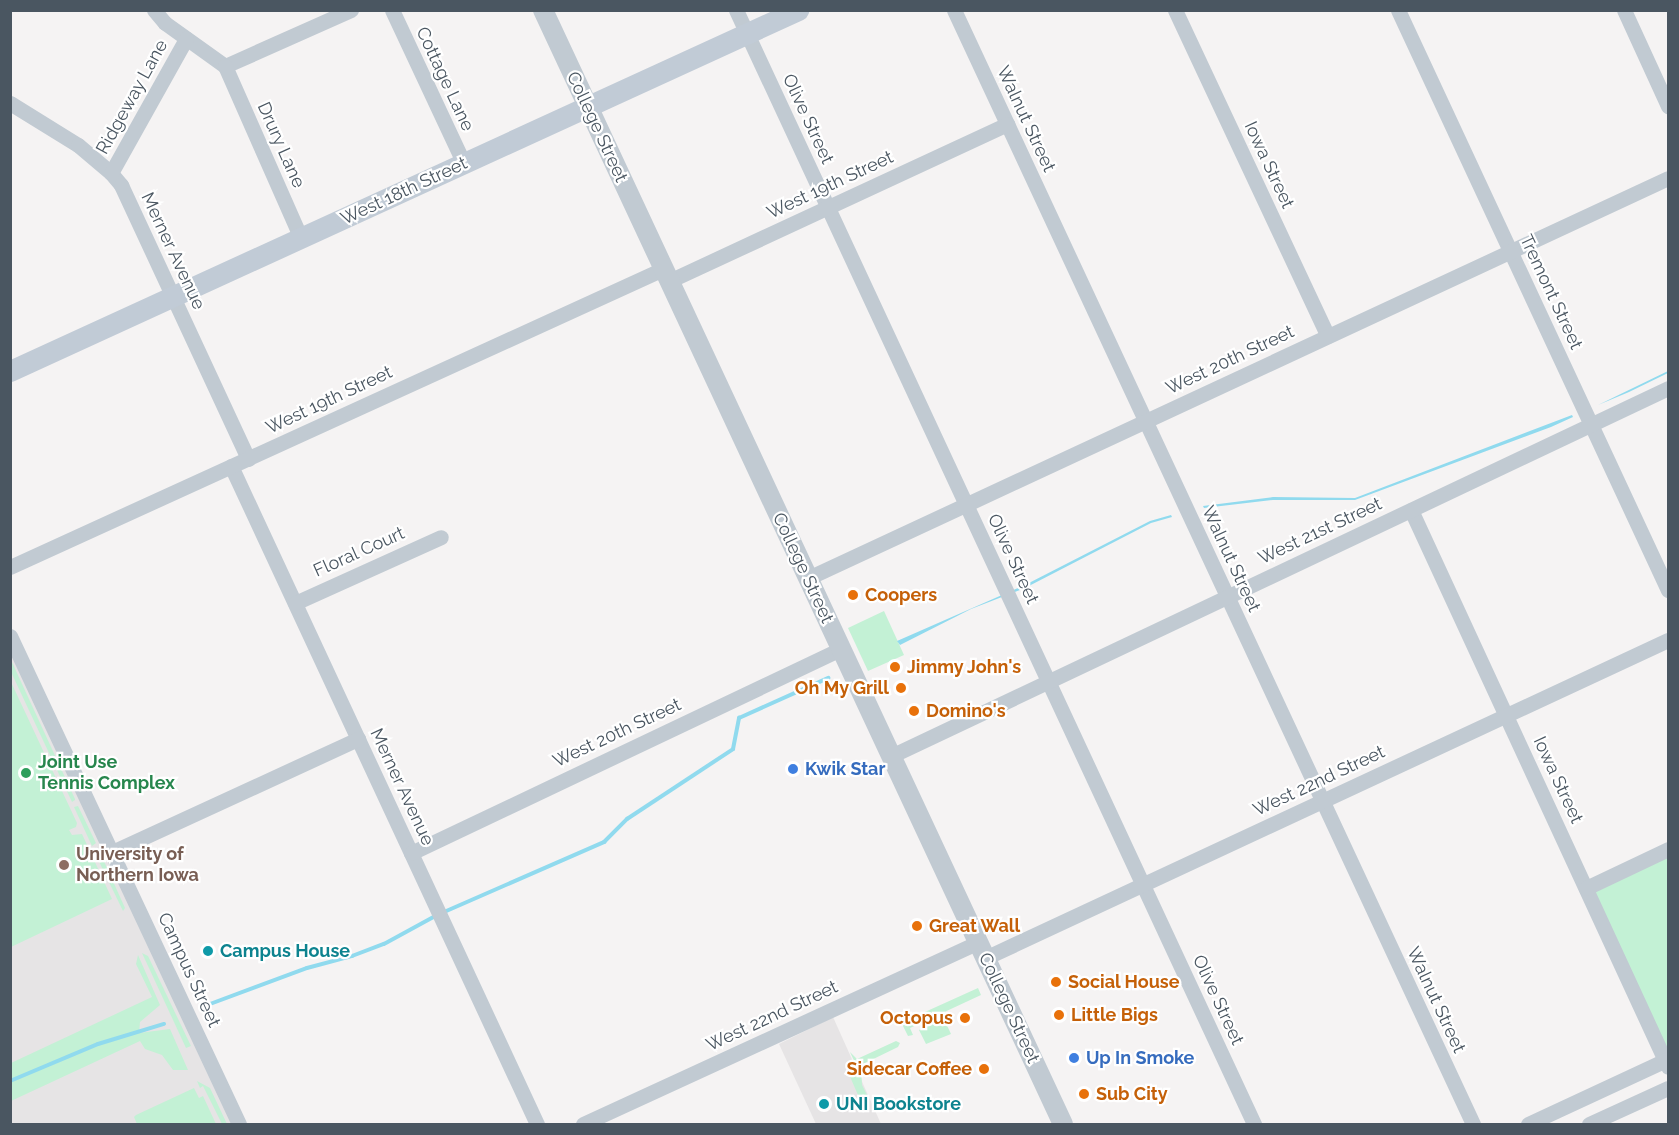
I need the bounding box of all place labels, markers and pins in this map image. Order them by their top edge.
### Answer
place label: Coopers [865,584,937,606]
marker: Coopers [846,588,860,602]
place label: Jimmy John's [907,656,1022,678]
marker: Jimmy John's [888,660,902,674]
place label: Oh My Grill [794,677,889,699]
marker: Oh My Grill [894,681,908,695]
place label: Domino's [926,700,1006,722]
marker: Domino's [907,704,921,718]
place label: Joint Use Tennis Complex [38,752,175,795]
place label: Kwik Star [805,758,885,780]
marker: Kwik Star [786,762,800,776]
marker: Joint Use Tennis Complex [19,766,33,780]
place label: University of Northern Iowa [76,844,199,886]
marker: University of Northern Iowa [57,858,71,872]
place label: Great Wall [929,915,1021,937]
marker: Great Wall [910,919,924,933]
place label: Campus House [220,940,350,962]
marker: Campus House [201,944,215,958]
place label: Social House [1068,971,1180,993]
marker: Social House [1049,975,1063,989]
place label: Little Bigs [1071,1004,1158,1026]
place label: Octopus [880,1007,953,1029]
marker: Little Bigs [1052,1008,1066,1022]
marker: Octopus [958,1011,972,1025]
place label: Up In Smoke [1086,1047,1194,1069]
marker: Up In Smoke [1067,1051,1081,1065]
place label: Sidecar Coffee [846,1058,972,1080]
marker: Sidecar Coffee [977,1062,991,1076]
place label: Sub City [1096,1083,1168,1105]
marker: Sub City [1077,1087,1091,1101]
place label: UNI Bookstore [836,1093,961,1115]
marker: UNI Bookstore [817,1097,831,1111]

